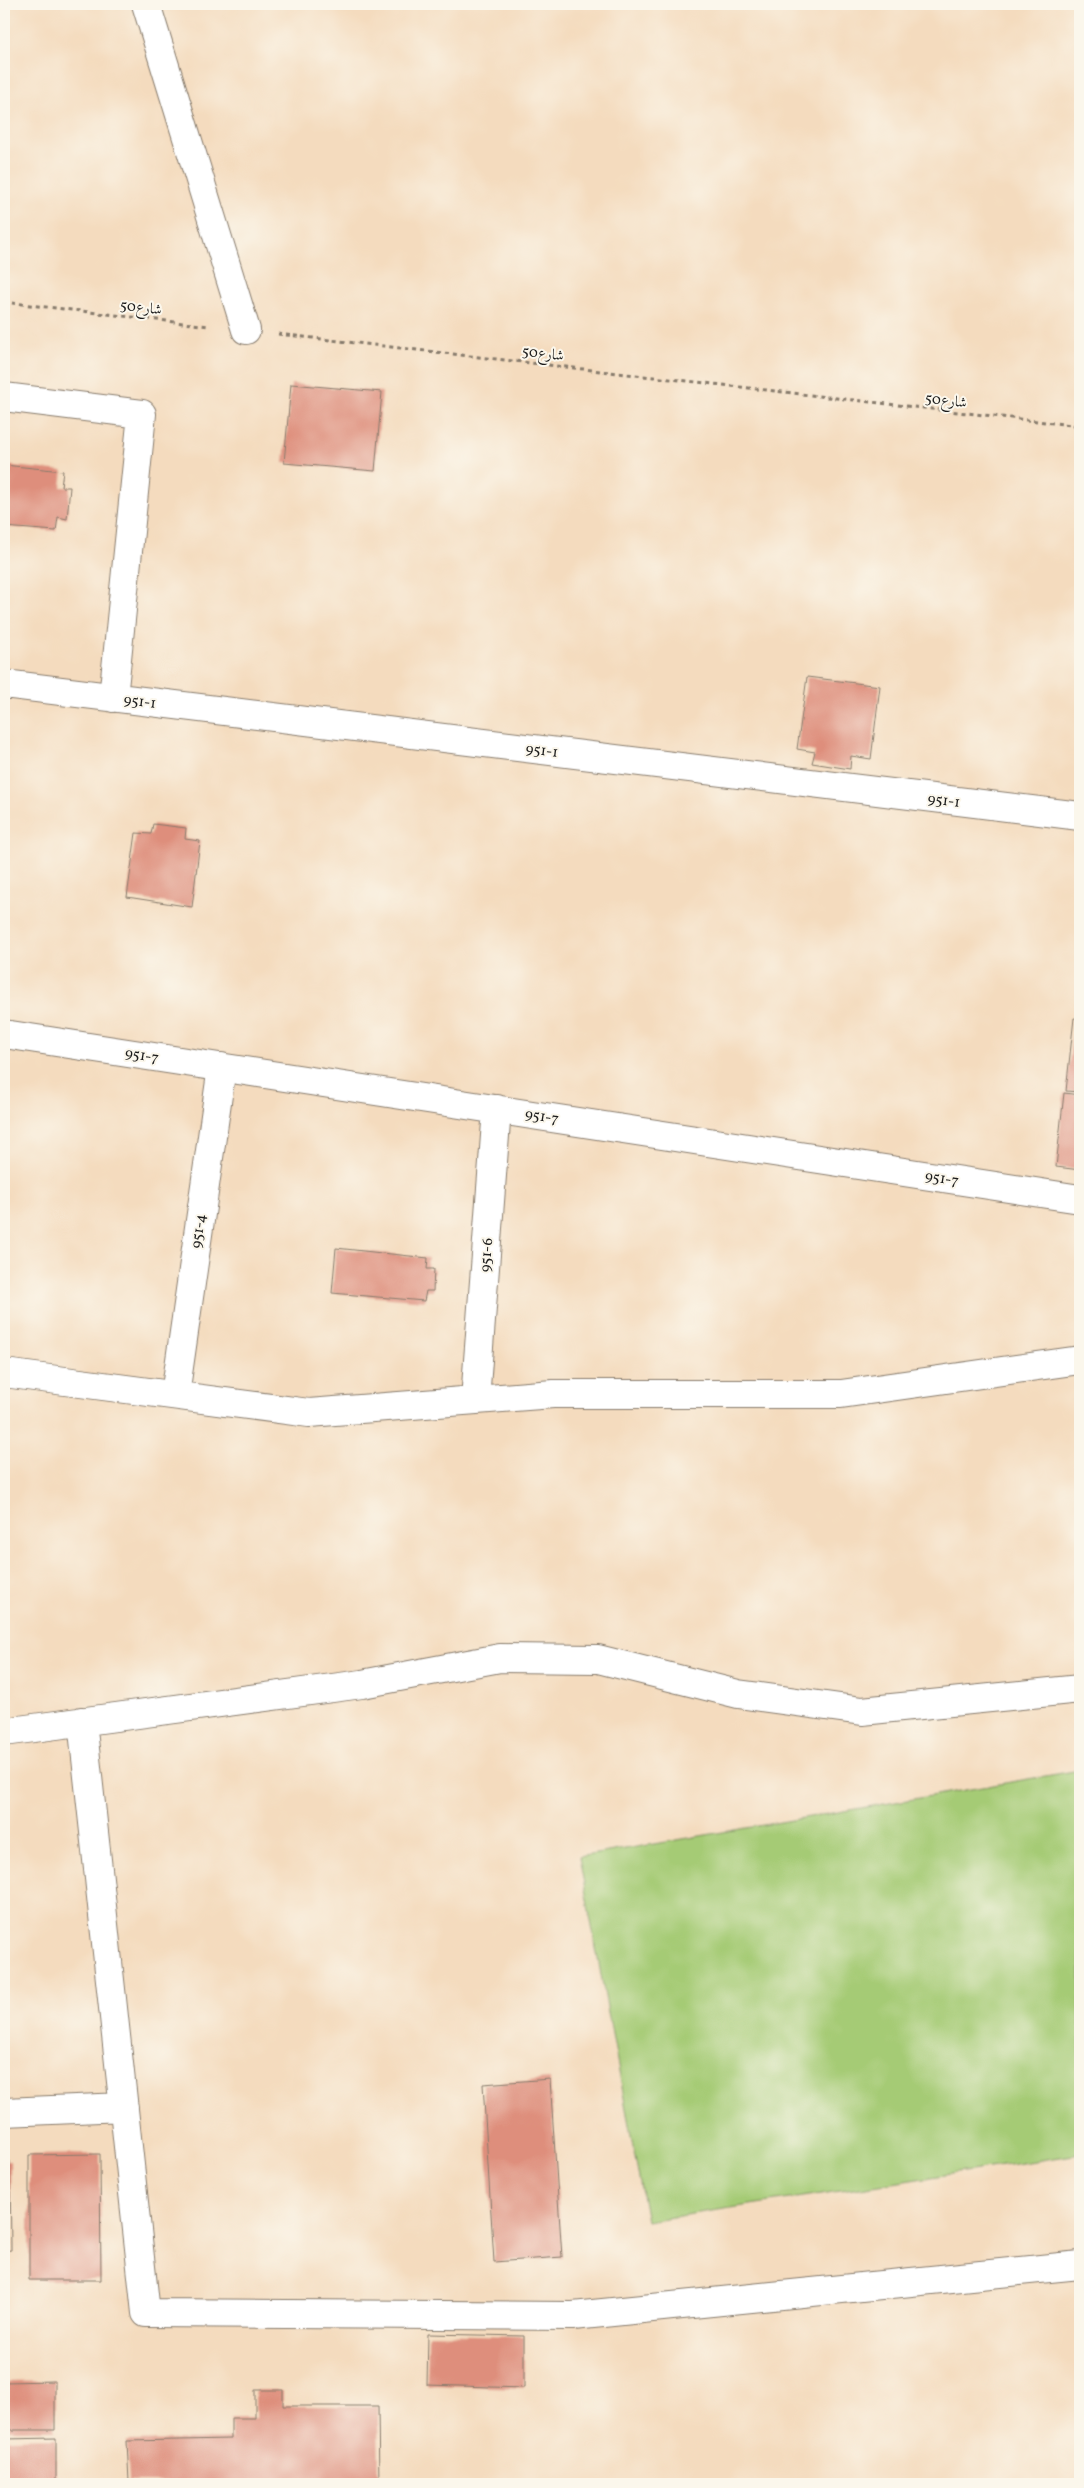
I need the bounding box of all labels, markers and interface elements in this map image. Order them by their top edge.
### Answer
street label: شارع50 [119,296,163,322]
street label: شارع50 [521,342,565,368]
street label: شارع50 [924,389,968,415]
street label: 951-1 [122,690,157,715]
street label: 951-1 [524,739,559,764]
street label: 951-1 [926,789,961,814]
street label: 951-7 [123,1043,160,1069]
street label: 951-7 [523,1104,560,1130]
street label: 951-7 [923,1166,960,1192]
street label: 951-4 [187,1213,212,1250]
street label: 951-6 [476,1237,499,1273]

